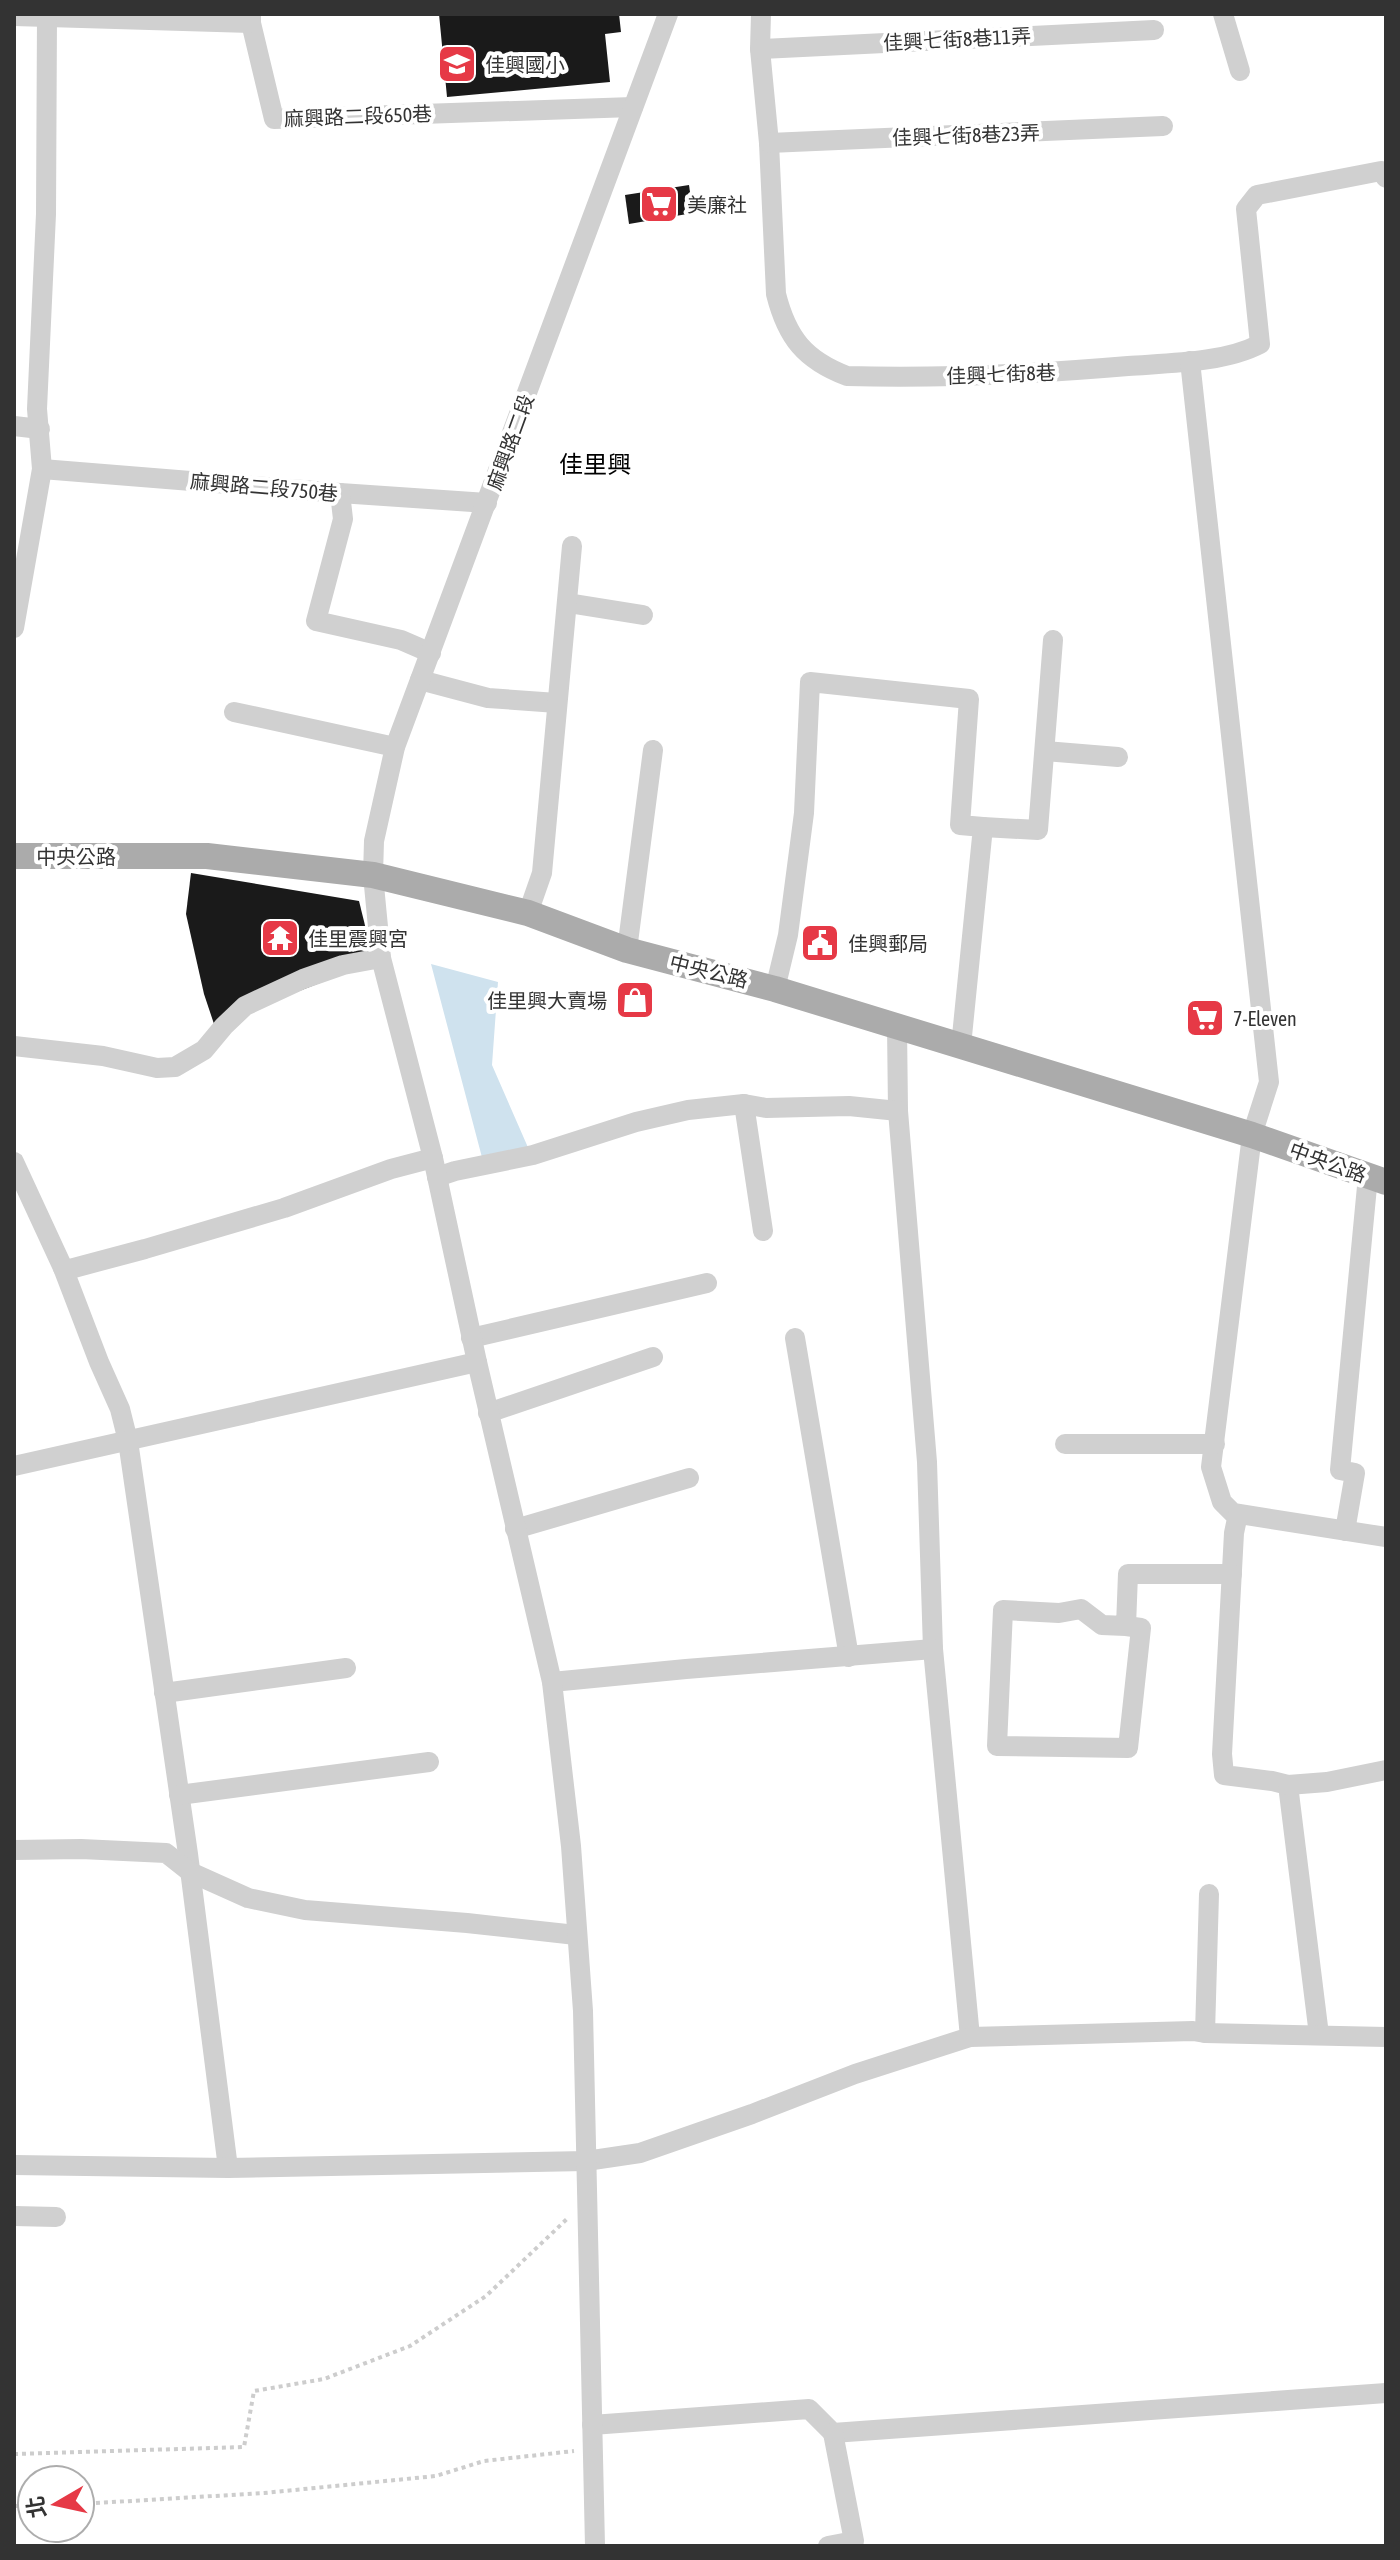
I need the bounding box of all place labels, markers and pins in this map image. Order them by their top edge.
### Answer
school or university icon: 佳興國小 [436,43,478,85]
place label: 佳興國小 [485,53,565,76]
supermarket icon: 美廉社 [638,183,680,225]
place label: 美廉社 [687,193,747,216]
temple icon: 佳里震興宮 [259,917,301,959]
public building icon: 佳興郵局 [799,922,841,964]
place label: 佳里震興宮 [308,927,408,950]
place label: 佳興郵局 [848,932,928,955]
shop icon: 佳里興大賣場 [614,979,656,1021]
place label: 佳里興大賣場 [487,989,607,1012]
supermarket icon: 7-Eleven [1184,997,1226,1039]
place label: 7-Eleven [1233,1007,1297,1030]

